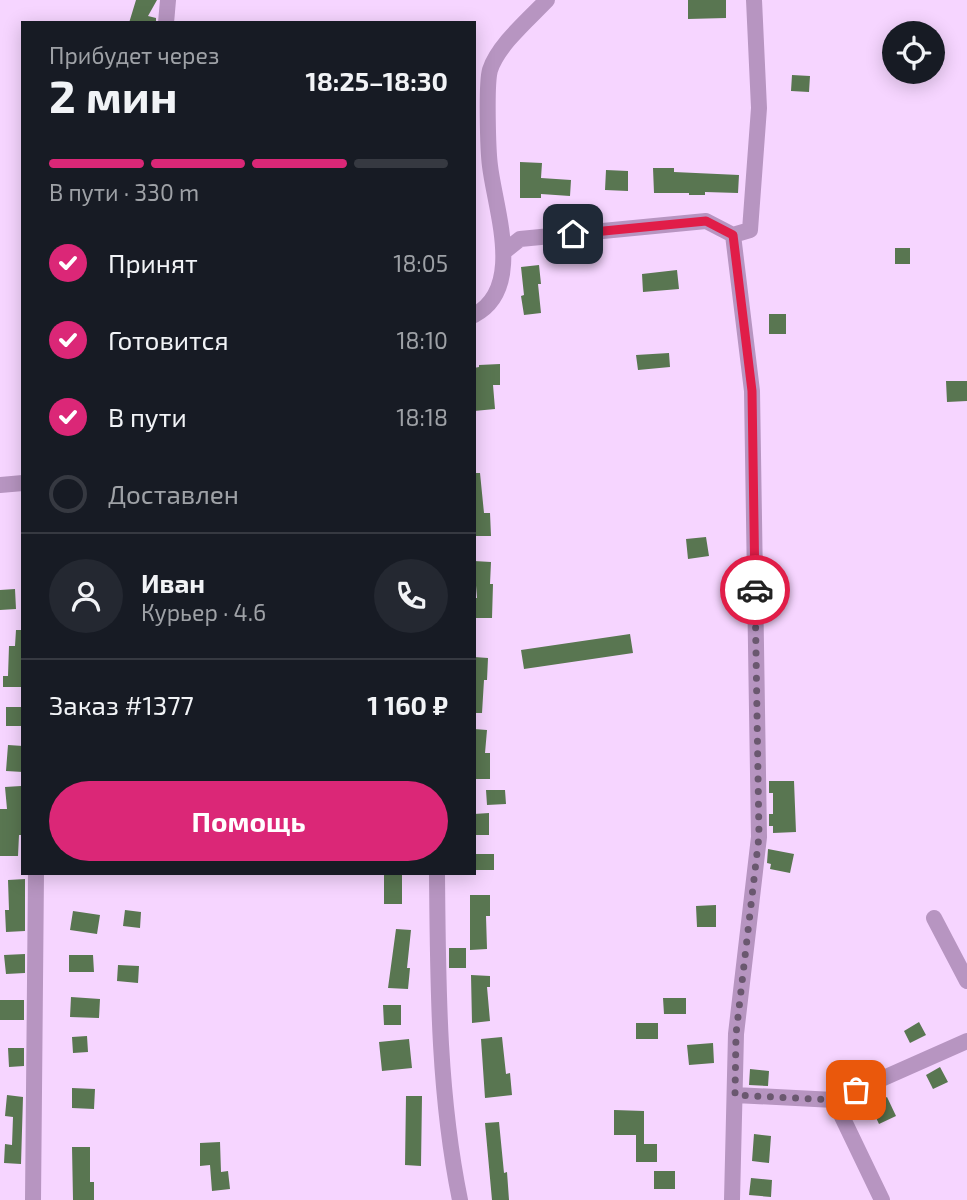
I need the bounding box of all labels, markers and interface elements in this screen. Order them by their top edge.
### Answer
map controls [882,21,945,84]
button: locate [882,21,945,84]
text: Прибудет через [49,41,219,69]
text: 18:25–18:30 [305,65,448,96]
text: 2 мин [49,67,178,122]
text: В пути · 330 m [49,178,199,206]
pin [543,204,603,264]
icon: home [554,215,592,253]
icon: check [49,244,87,282]
text: Принят [108,247,198,278]
text: 18:05 [393,249,448,277]
icon: check [49,321,87,359]
text: Готовится [108,324,229,355]
text: 18:10 [396,326,448,354]
icon: check [49,398,87,436]
text: В пути [108,401,187,432]
text: 18:18 [396,403,448,431]
text: Доставлен [108,478,239,509]
courier [720,555,790,625]
button: person [49,559,123,633]
button: phone [374,559,448,633]
text: Иван [141,567,205,598]
icon: car [736,571,774,609]
text: Курьер · 4.6 [141,598,266,626]
text: Заказ #1377 [49,689,194,720]
text: 1 160 ₽ [367,689,448,720]
button: Помощь [49,781,448,861]
pin [826,1060,886,1120]
icon: bag [837,1071,875,1109]

